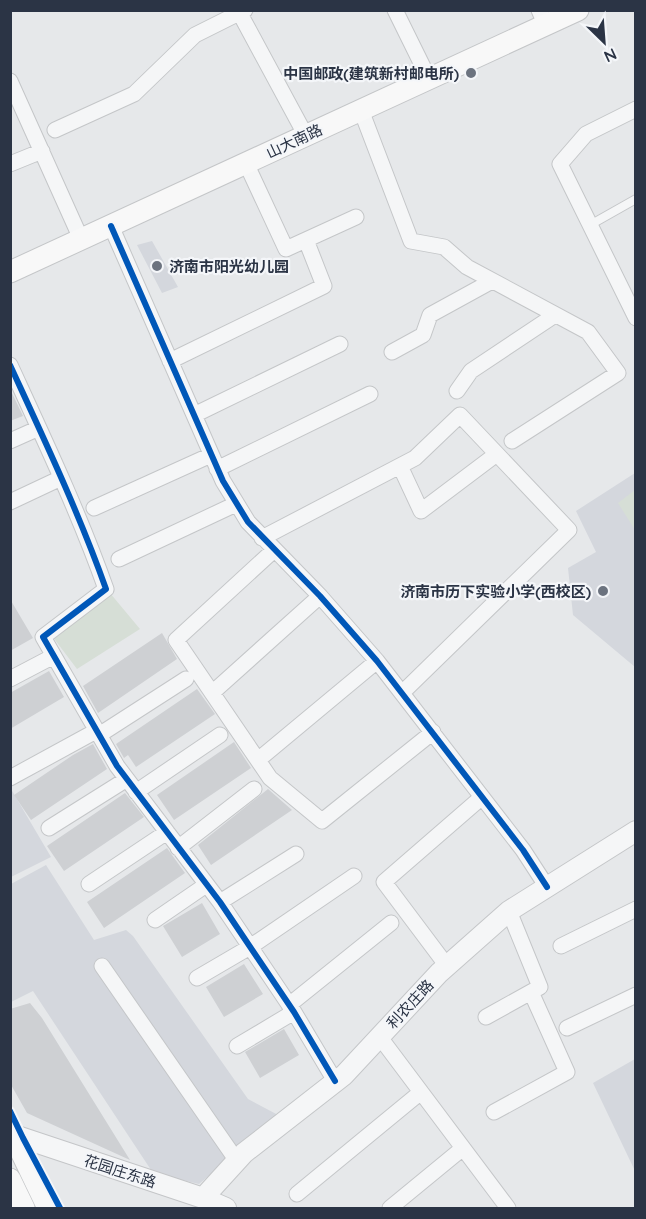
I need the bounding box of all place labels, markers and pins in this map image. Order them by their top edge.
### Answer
place label: 中国邮政(建筑新村邮电所) [283,64,459,83]
marker: 中国邮政(建筑新村邮电所) [464,66,478,80]
place label: 济南市阳光幼儿园 [169,257,289,276]
marker: 济南市阳光幼儿园 [150,259,164,273]
place label: 济南市历下实验小学(西校区) [400,582,591,601]
marker: 济南市历下实验小学(西校区) [596,584,610,598]

